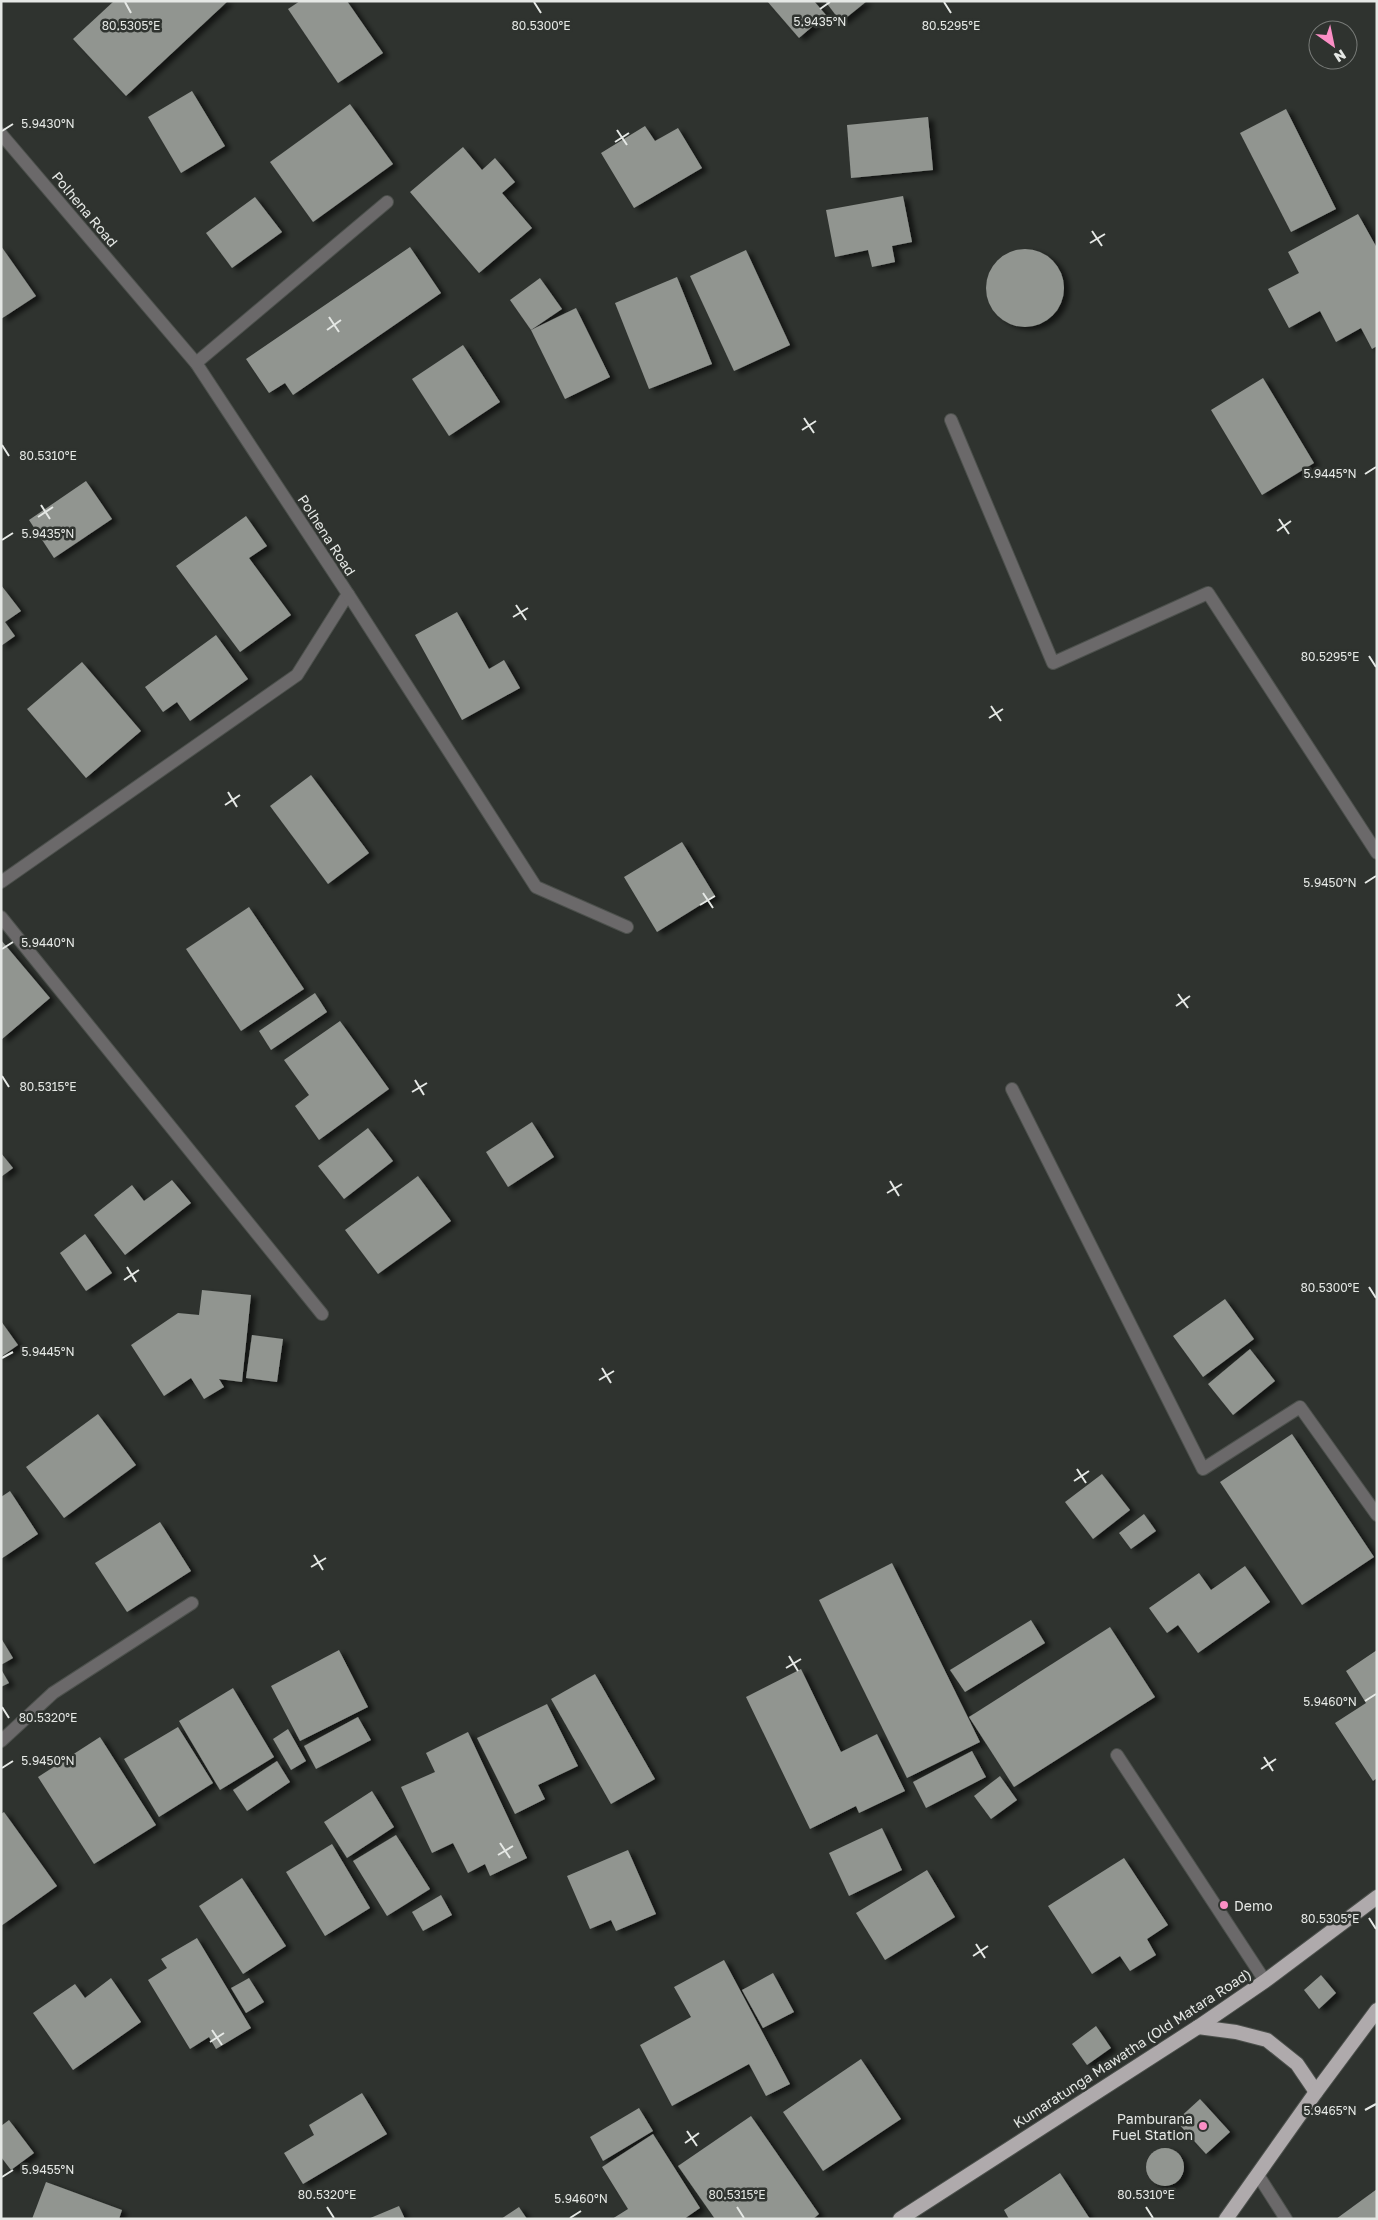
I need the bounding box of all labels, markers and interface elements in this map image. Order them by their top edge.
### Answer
text: 5.9435°N [794,14,846,29]
text: 80.5305°E [102,18,160,33]
text: 80.5300°E [511,18,571,33]
text: 80.5295°E [922,18,980,33]
north arrow [1308,20,1358,70]
text: N [1331,46,1349,66]
text: 5.9430°N [21,116,75,131]
street label: Polhena Road [49,168,121,250]
text: 80.5310°E [19,448,77,463]
text: 5.9445°N [1303,466,1357,481]
street label: Polhena Road [295,491,359,579]
text: 5.9435°N [22,526,74,541]
text: 80.5295°E [1301,649,1359,664]
text: 5.9450°N [1303,875,1357,890]
text: 5.9440°N [21,935,75,950]
text: 80.5315°E [19,1079,77,1094]
text: 80.5300°E [1300,1280,1360,1295]
text: 5.9445°N [21,1344,75,1359]
text: 5.9460°N [1303,1694,1357,1709]
text: 80.5320°E [19,1710,77,1725]
text: 5.9450°N [21,1753,75,1768]
place label: Demo [1234,1897,1273,1914]
marker: Demo [1218,1899,1230,1911]
text: 80.5305°E [1301,1911,1359,1926]
street label: Kumaratunga Mawatha (Old Matara Road) [1010,1965,1254,2131]
text: 5.9465°N [1303,2103,1357,2118]
place label: Pamburana Fuel Station [1112,2110,1193,2143]
marker: Pamburana Fuel Station [1197,2120,1209,2132]
text: 5.9455°N [22,2162,74,2177]
text: 80.5320°E [298,2187,356,2202]
text: 80.5315°E [708,2187,766,2202]
text: 80.5310°E [1117,2187,1175,2202]
text: 5.9460°N [554,2191,608,2206]

